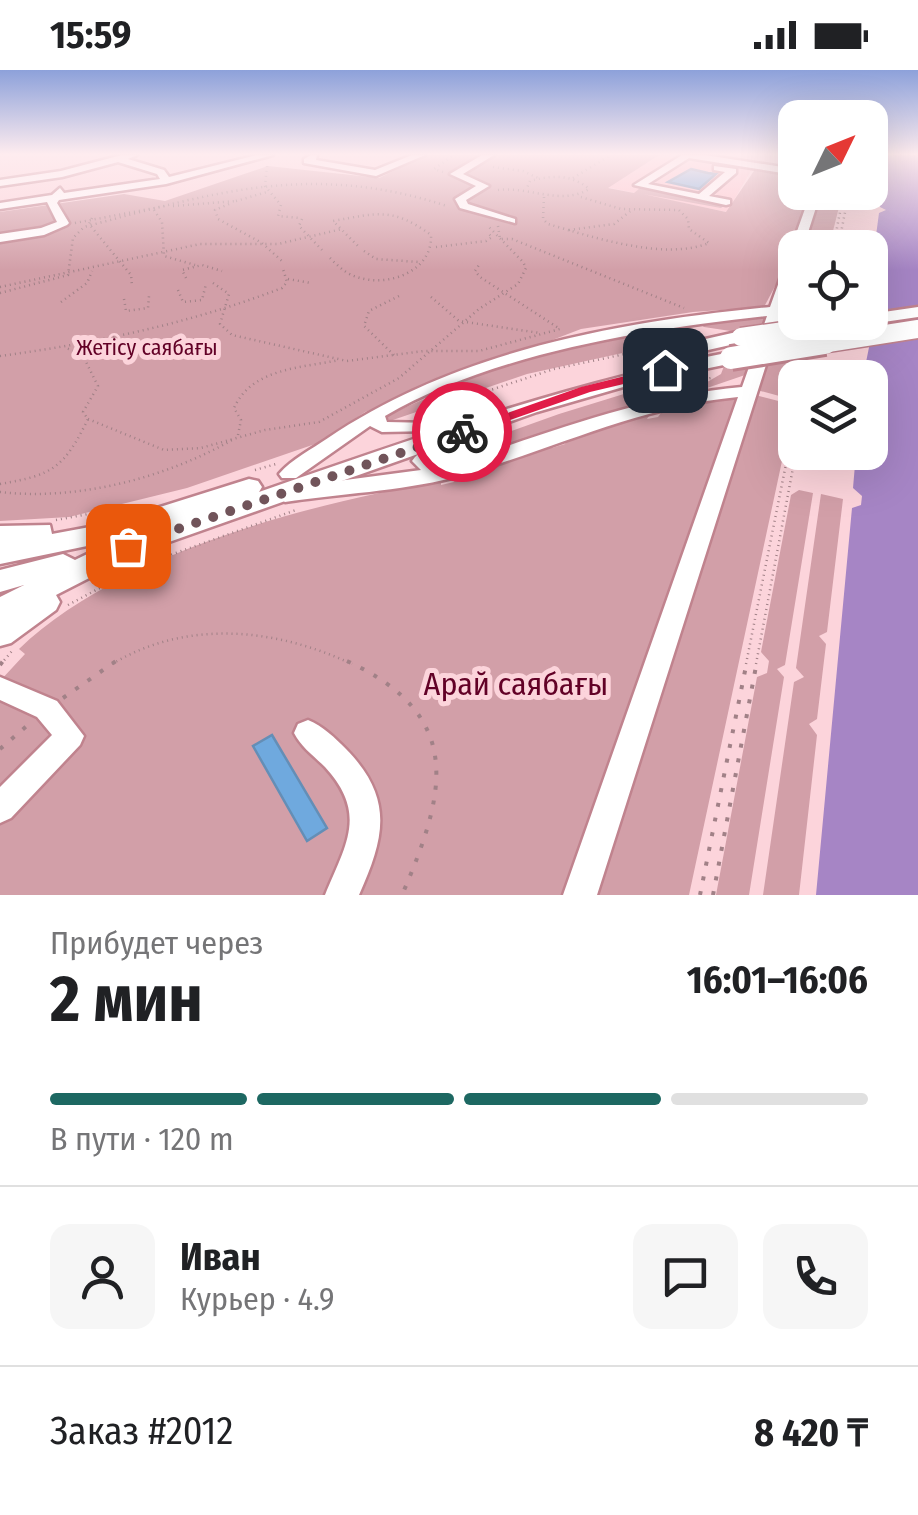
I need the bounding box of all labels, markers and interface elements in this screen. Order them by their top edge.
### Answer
text: 15:59 [50,12,131,58]
north arrow [778,100,888,210]
map controls [778,100,888,470]
button: locate [778,230,888,340]
pin [623,328,708,413]
park label: Жетісу саябағы [76,334,218,361]
icon: home [638,343,693,398]
button: layers [778,360,888,470]
courier [412,382,512,482]
icon: bike [435,405,490,460]
pin [86,504,171,589]
icon: bag [101,519,156,574]
park label: Арай саябағы [424,665,608,703]
text: Прибудет через [50,924,263,962]
text: 16:01–16:06 [687,957,868,1003]
text: 2 мин [50,960,203,1038]
text: В пути · 120 m [50,1120,234,1158]
button: person [50,1224,155,1329]
button: chat [633,1224,738,1329]
button: phone [763,1224,868,1329]
text: Иван [180,1234,261,1280]
text: Курьер · 4.9 [180,1280,335,1318]
text: Заказ #2012 [50,1408,233,1454]
text: 8 420 ₸ [754,1410,868,1456]

